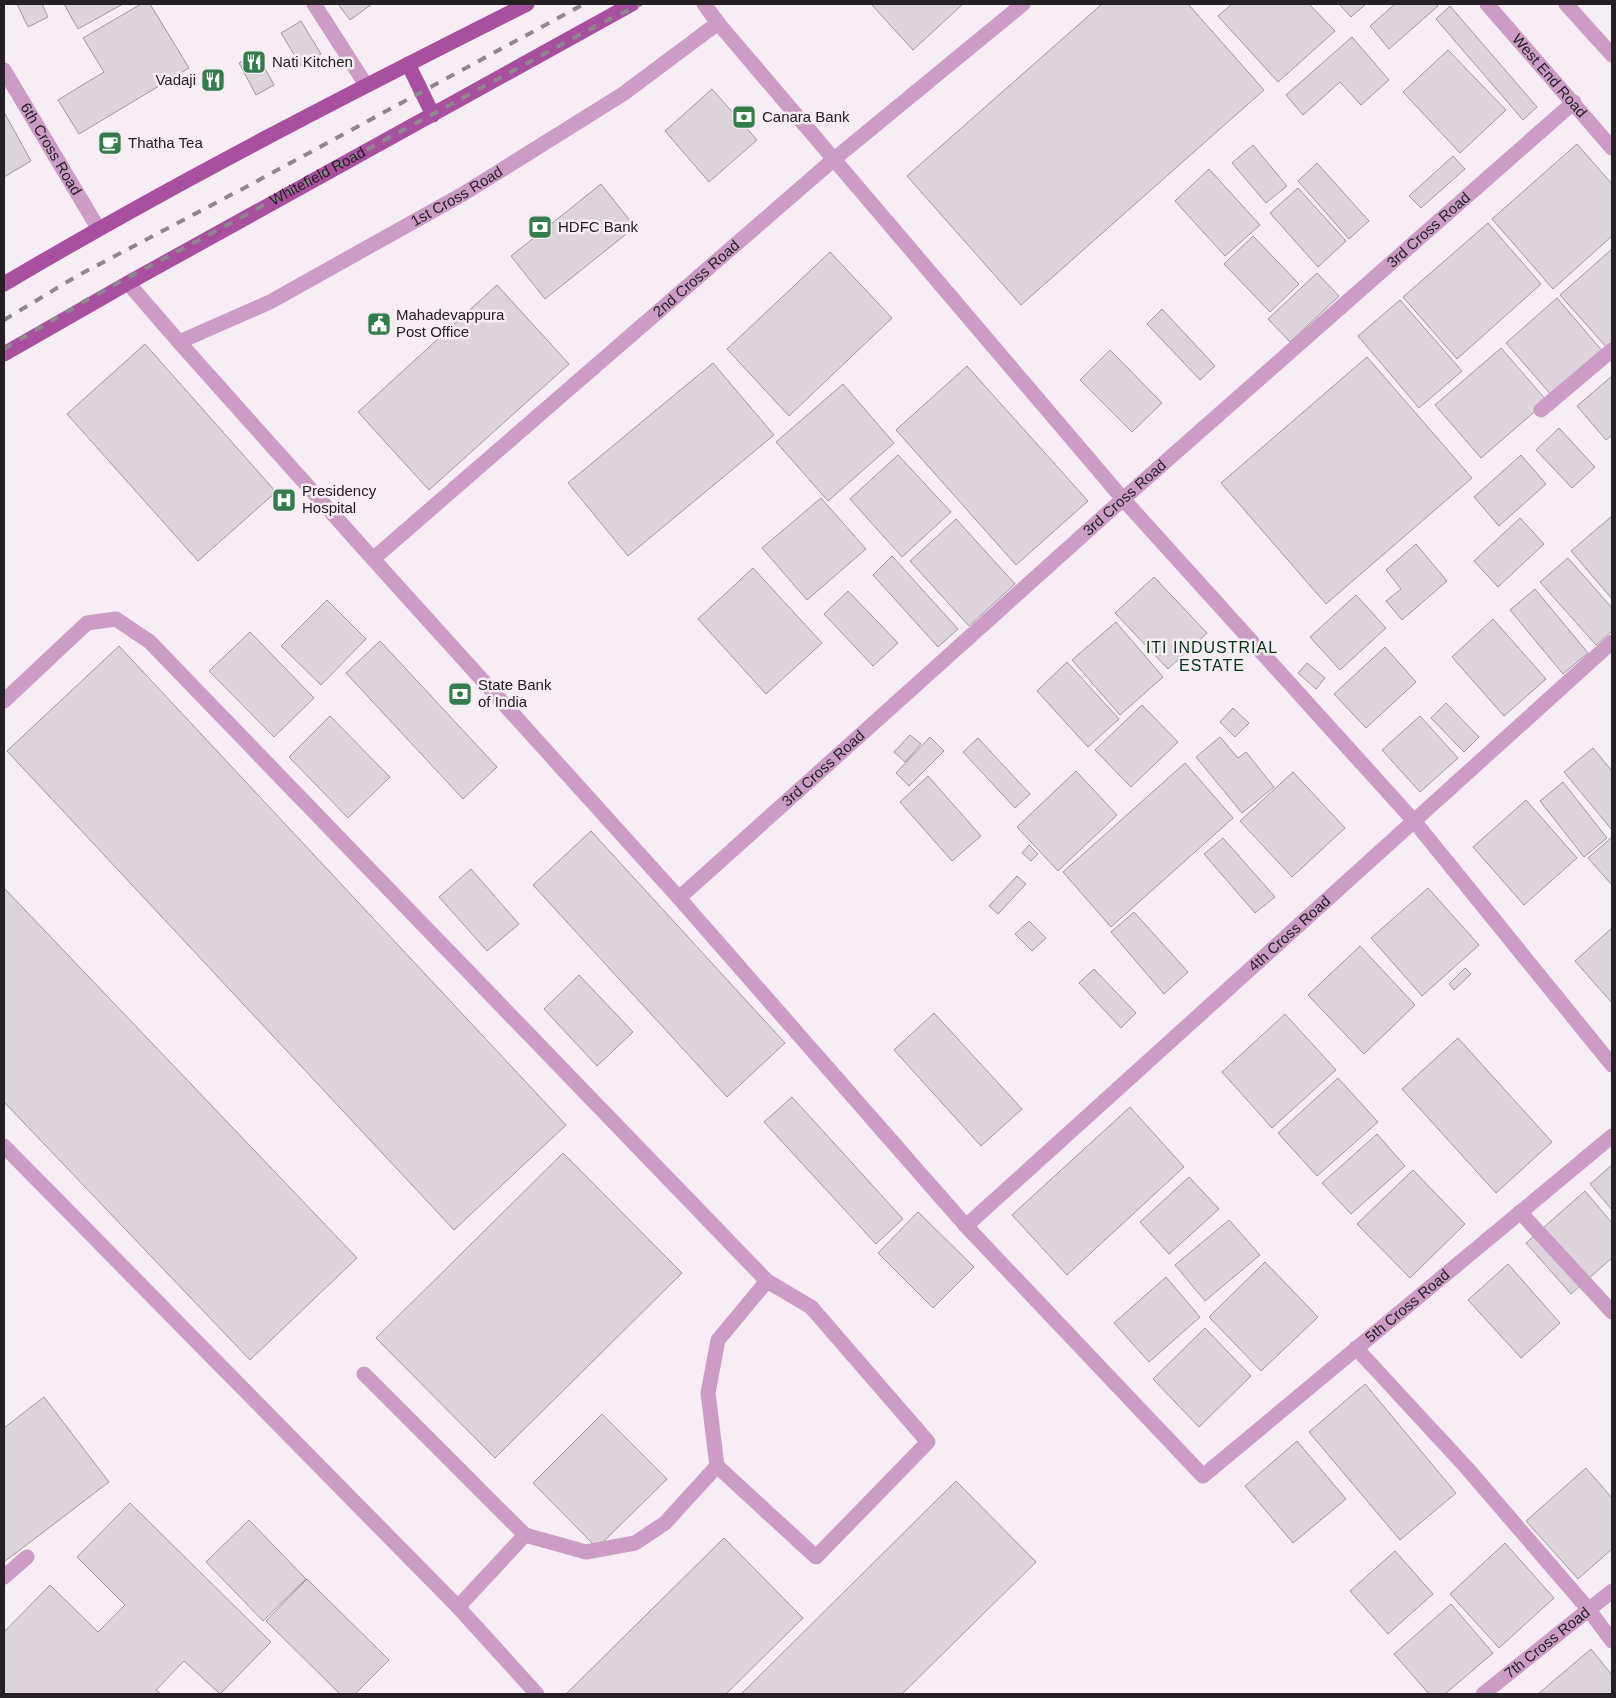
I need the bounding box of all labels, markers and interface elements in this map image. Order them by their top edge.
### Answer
street label: West End Road [1509,30,1590,121]
restaurant icon: Nati Kitchen [241,49,267,75]
place label: Nati Kitchen [272,53,353,70]
restaurant icon: Vadaji [200,67,226,93]
place label: Vadaji [155,71,196,88]
street label: 6th Cross Road [18,100,85,198]
bank icon: Canara Bank [731,104,757,130]
place label: Canara Bank [762,108,850,125]
cafe icon: Thatha Tea [97,130,123,156]
place label: Thatha Tea [128,134,203,151]
street label: Whitefield Road [267,143,368,209]
street label: 1st Cross Road [408,162,506,229]
street label: 3rd Cross Road [1383,189,1473,271]
bank icon: HDFC Bank [527,214,553,240]
place label: HDFC Bank [558,218,639,235]
street label: 2nd Cross Road [649,236,743,320]
place label: Mahadevappura Post Office [396,306,505,340]
public building icon: Mahadevappura Post Office [366,311,392,337]
street label: 3rd Cross Road [1079,456,1169,539]
place label: Presidency Hospital [302,482,377,516]
hospital icon: Presidency Hospital [271,487,297,513]
district label: ITI INDUSTRIAL ESTATE [1146,639,1278,674]
place label: State Bank of India [478,676,552,710]
bank icon: State Bank of India [447,681,473,707]
street label: 3rd Cross Road [778,727,868,809]
street label: 4th Cross Road [1245,892,1333,975]
street label: 5th Cross Road [1362,1266,1453,1345]
street label: 7th Cross Road [1501,1603,1593,1682]

